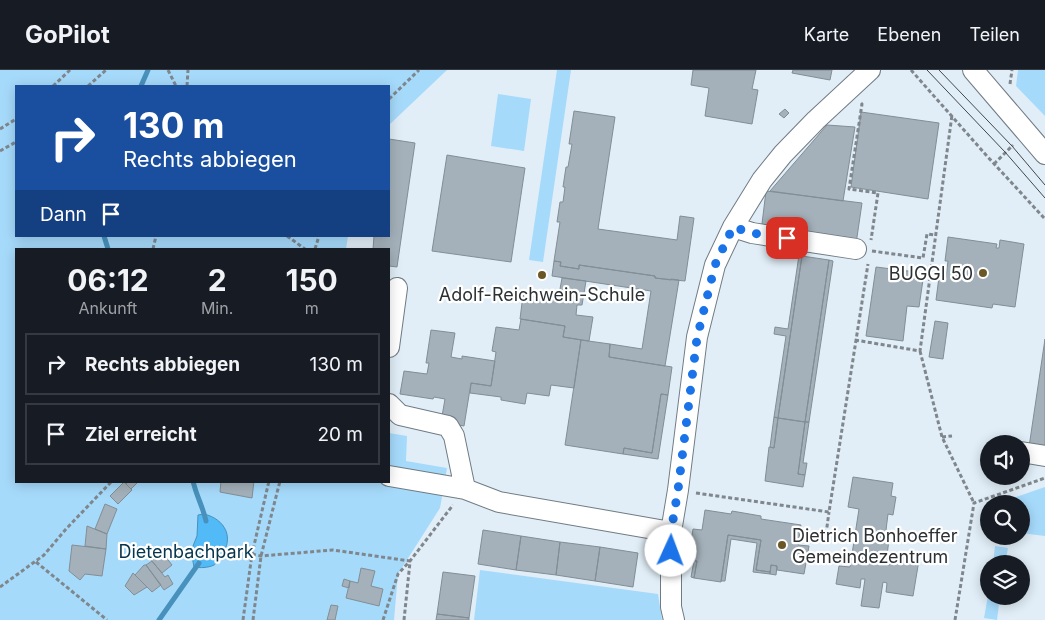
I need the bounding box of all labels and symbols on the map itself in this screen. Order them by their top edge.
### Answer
pin [766,217,808,259]
place label: BUGGI 50 [889,263,973,284]
marker: BUGGI 50 [977,267,989,279]
marker: Adolf-Reichwein-Schule [536,269,548,281]
place label: Adolf-Reichwein-Schule [439,284,645,305]
position arrow [644,524,696,576]
place label: Dietrich Bonhoeffer Gemeindezentrum [792,525,958,567]
marker: Dietrich Bonhoeffer Gemeindezentrum [776,539,788,551]
park label: Dietenbachpark [118,541,254,562]

